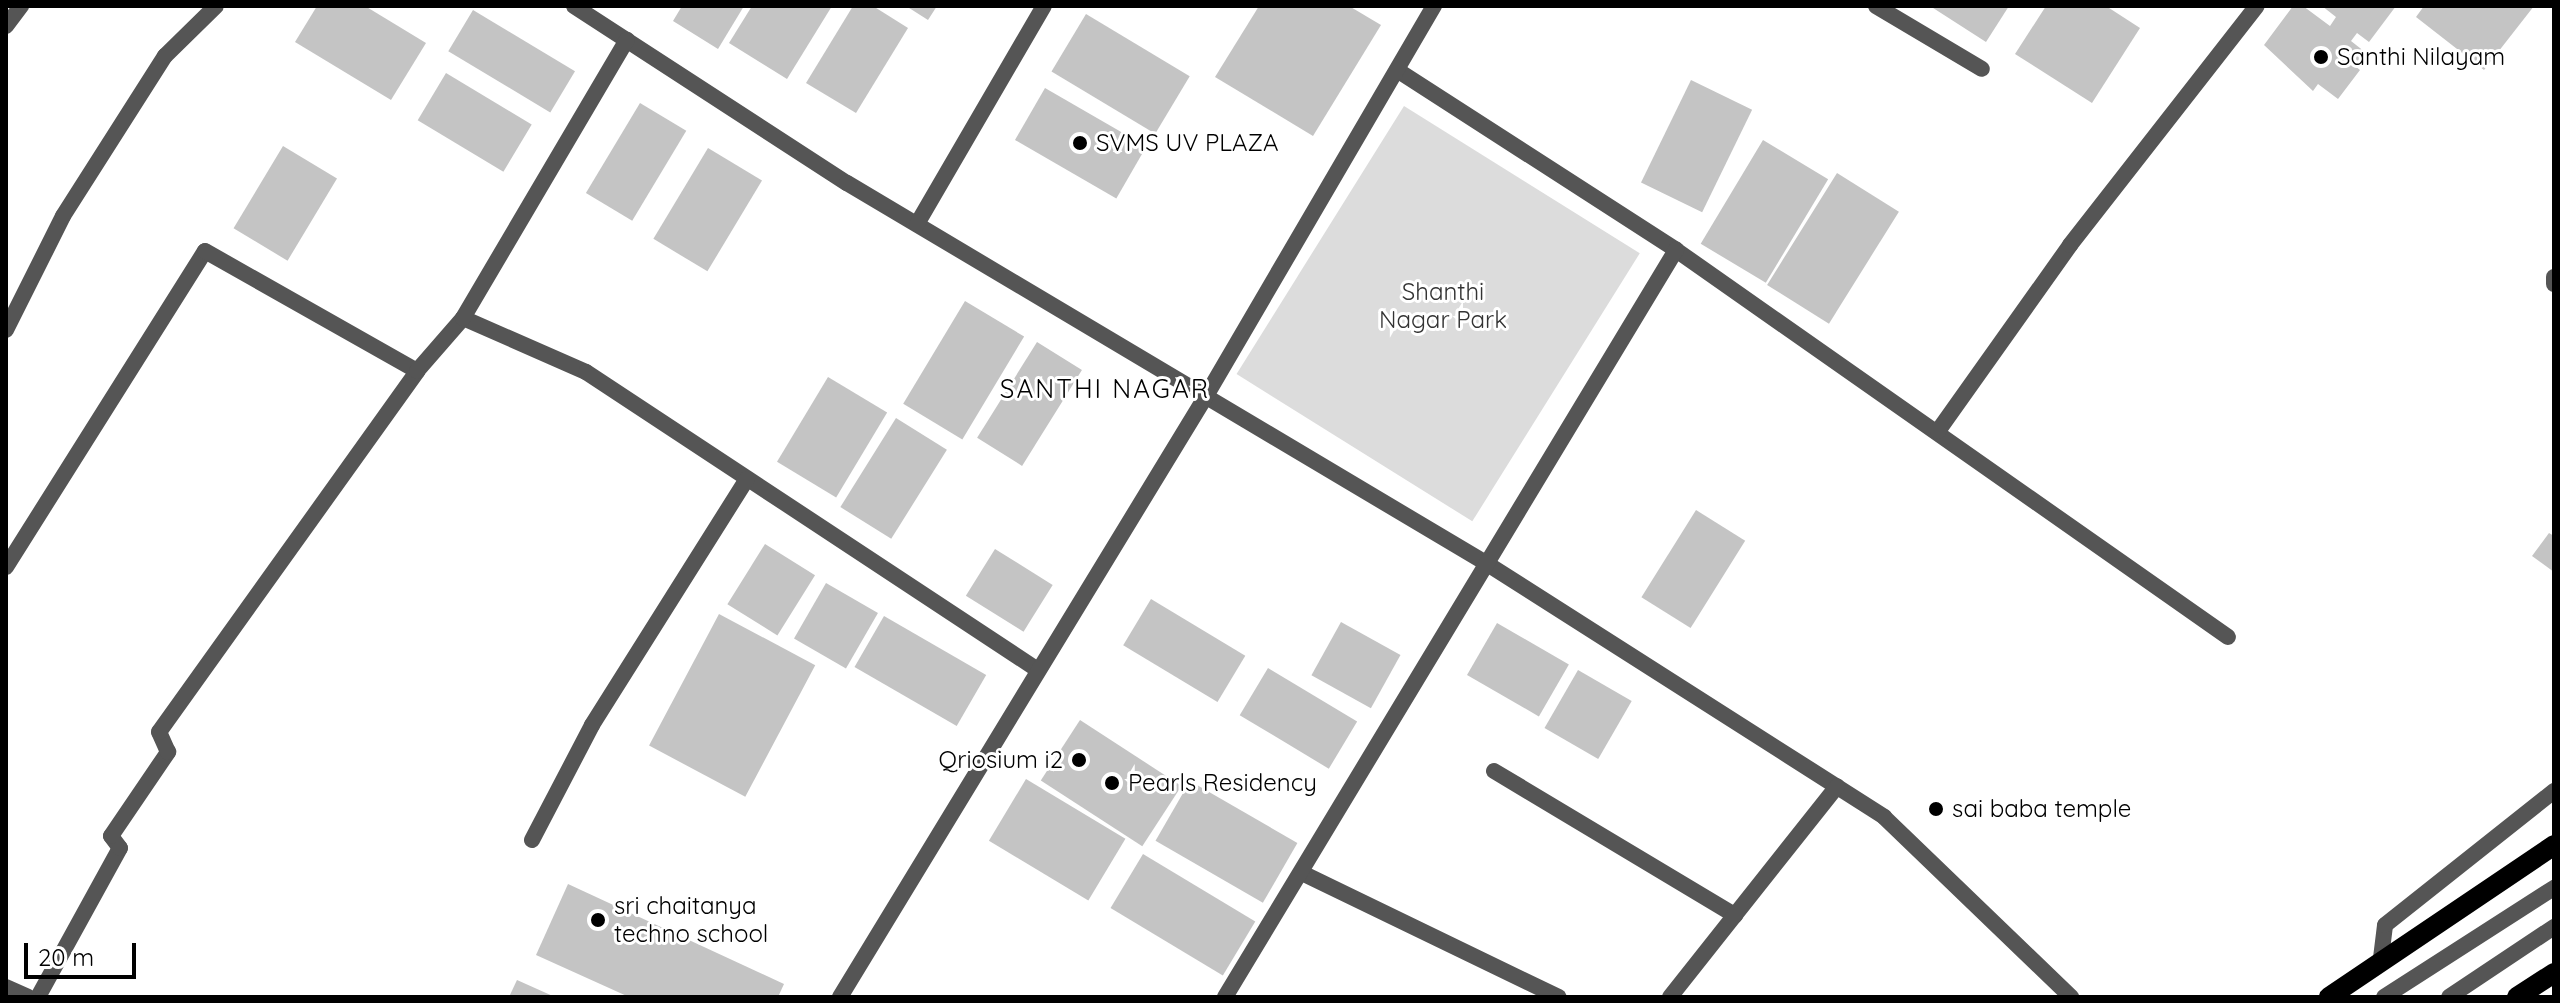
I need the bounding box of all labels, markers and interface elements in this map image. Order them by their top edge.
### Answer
place label: Santhi Nilayam [2337,43,2505,71]
marker: Santhi Nilayam [2312,48,2330,66]
place label: SVMS UV PLAZA [1096,129,1279,157]
marker: SVMS UV PLAZA [1071,134,1089,152]
park label: Shanthi Nagar Park [1379,278,1507,334]
district label: SANTHI NAGAR [1000,373,1210,405]
place label: Qriosium i2 [939,746,1063,774]
marker: Qriosium i2 [1070,751,1088,769]
place label: Pearls Residency [1128,769,1317,797]
marker: Pearls Residency [1103,774,1121,792]
place label: sai baba temple [1952,795,2131,823]
marker: sai baba temple [1927,800,1945,818]
place label: sri chaitanya techno school [614,892,768,948]
marker: sri chaitanya techno school [589,911,607,929]
scale bar [28,927,140,977]
text: 20 m [38,942,94,972]

